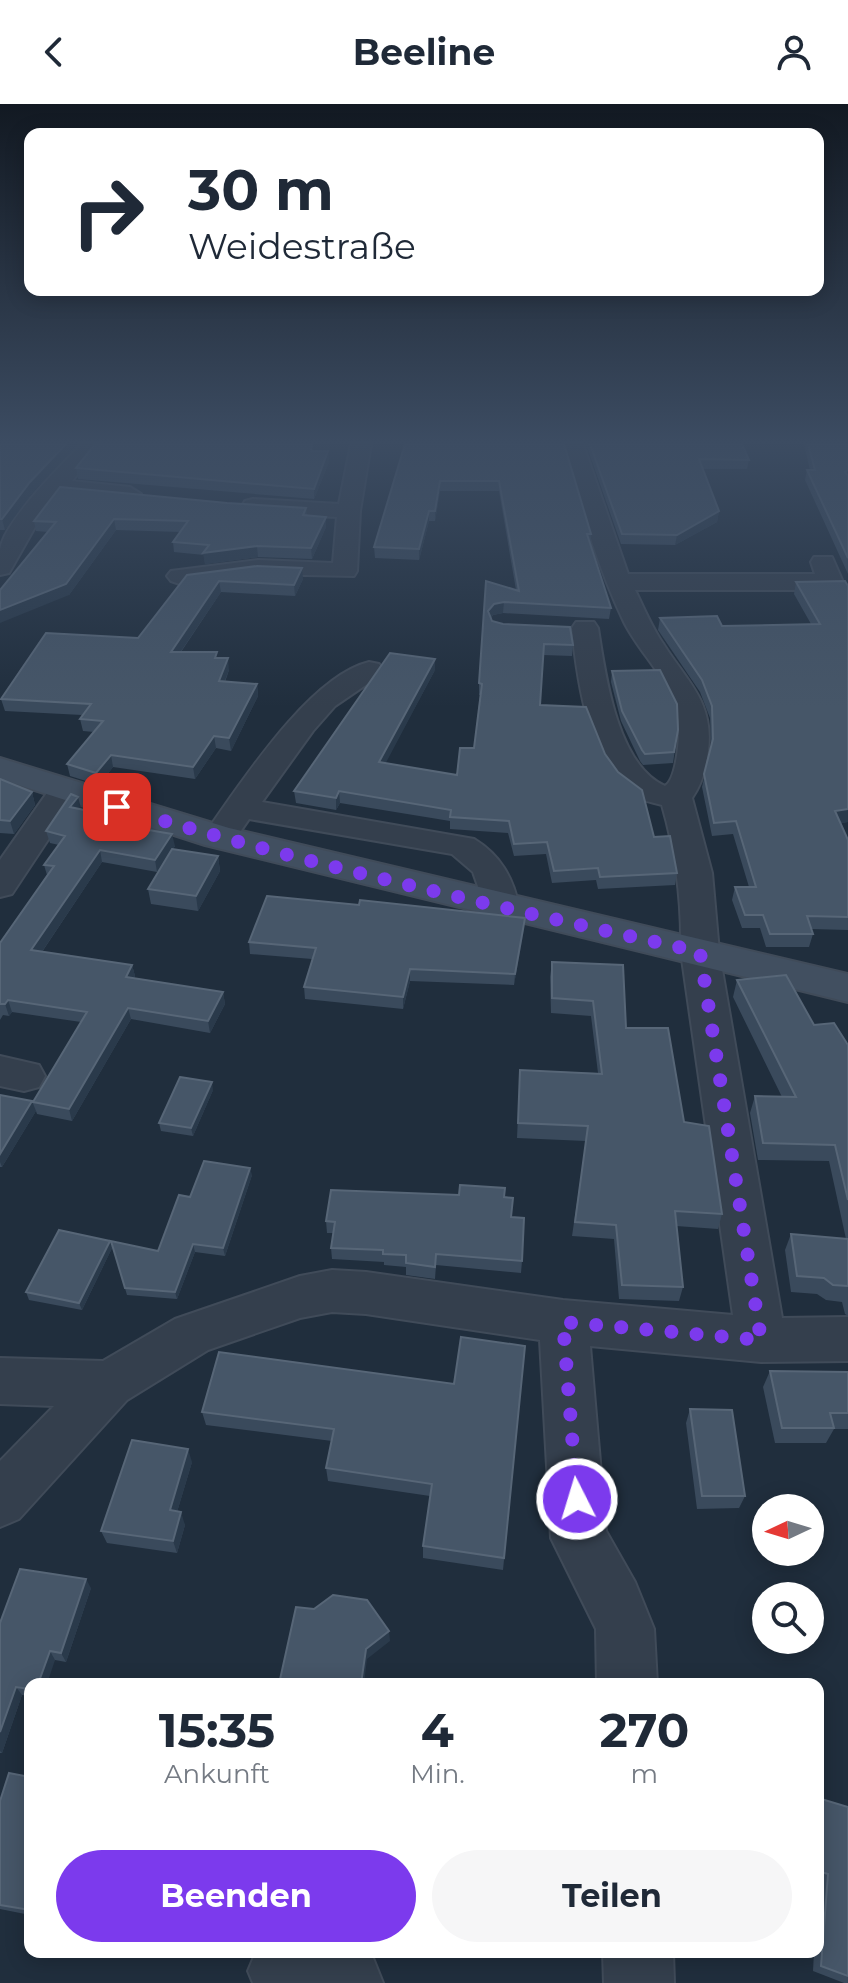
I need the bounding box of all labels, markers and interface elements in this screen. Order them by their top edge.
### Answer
icon: back [32,30,76,74]
text: Beeline [353,30,495,74]
icon: person [772,30,816,74]
text: 30 m [188,156,334,224]
icon: right [56,160,160,264]
text: Weidestraße [188,224,416,268]
pin [83,773,151,841]
icon: arrive [95,785,139,829]
position arrow [535,1457,619,1541]
north arrow [752,1494,824,1566]
map controls [752,1494,824,1654]
button: search [752,1582,824,1654]
text: 15:35 [159,1701,275,1759]
text: 4 [421,1701,454,1759]
text: 270 [600,1701,689,1759]
text: Ankunft [164,1758,270,1790]
text: Min. [410,1758,465,1790]
text: m [631,1758,658,1790]
button: Beenden [56,1850,416,1942]
button: Teilen [432,1850,792,1942]

